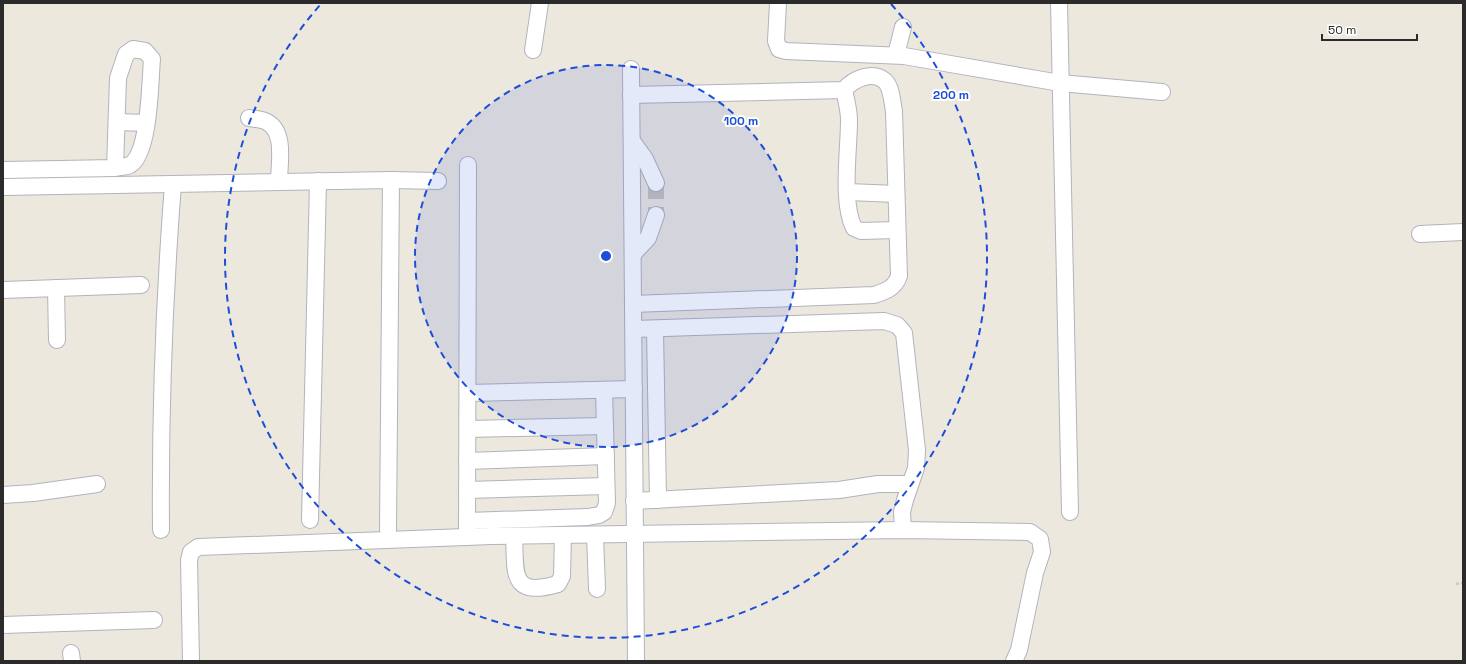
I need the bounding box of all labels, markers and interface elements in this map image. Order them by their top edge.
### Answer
scale bar [1322,16,1417,42]
text: 50 m [1328,22,1356,38]
text: 200 m [933,87,969,103]
text: 100 m [724,113,758,129]
centre of rings [599,249,613,263]

